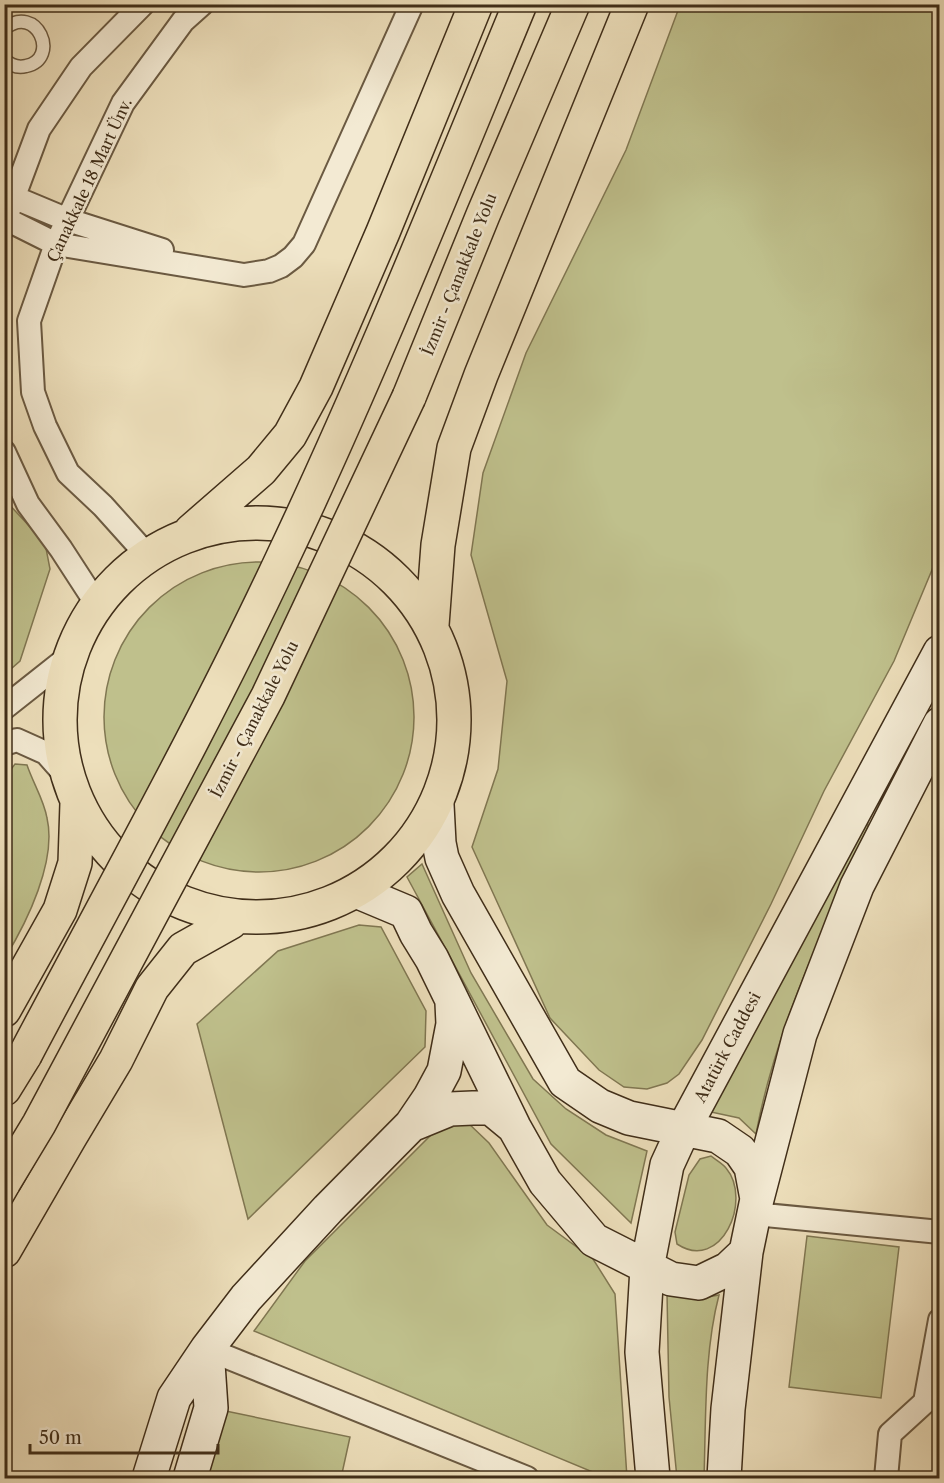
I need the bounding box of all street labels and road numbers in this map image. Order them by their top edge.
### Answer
street label: Çanakkale 18 Mart Ünv. [42,95,136,265]
street label: İzmir - Çanakkale Yolu [417,190,501,358]
street label: İzmir - Çanakkale Yolu [206,637,302,801]
street label: Atatürk Caddesi [689,988,765,1106]

